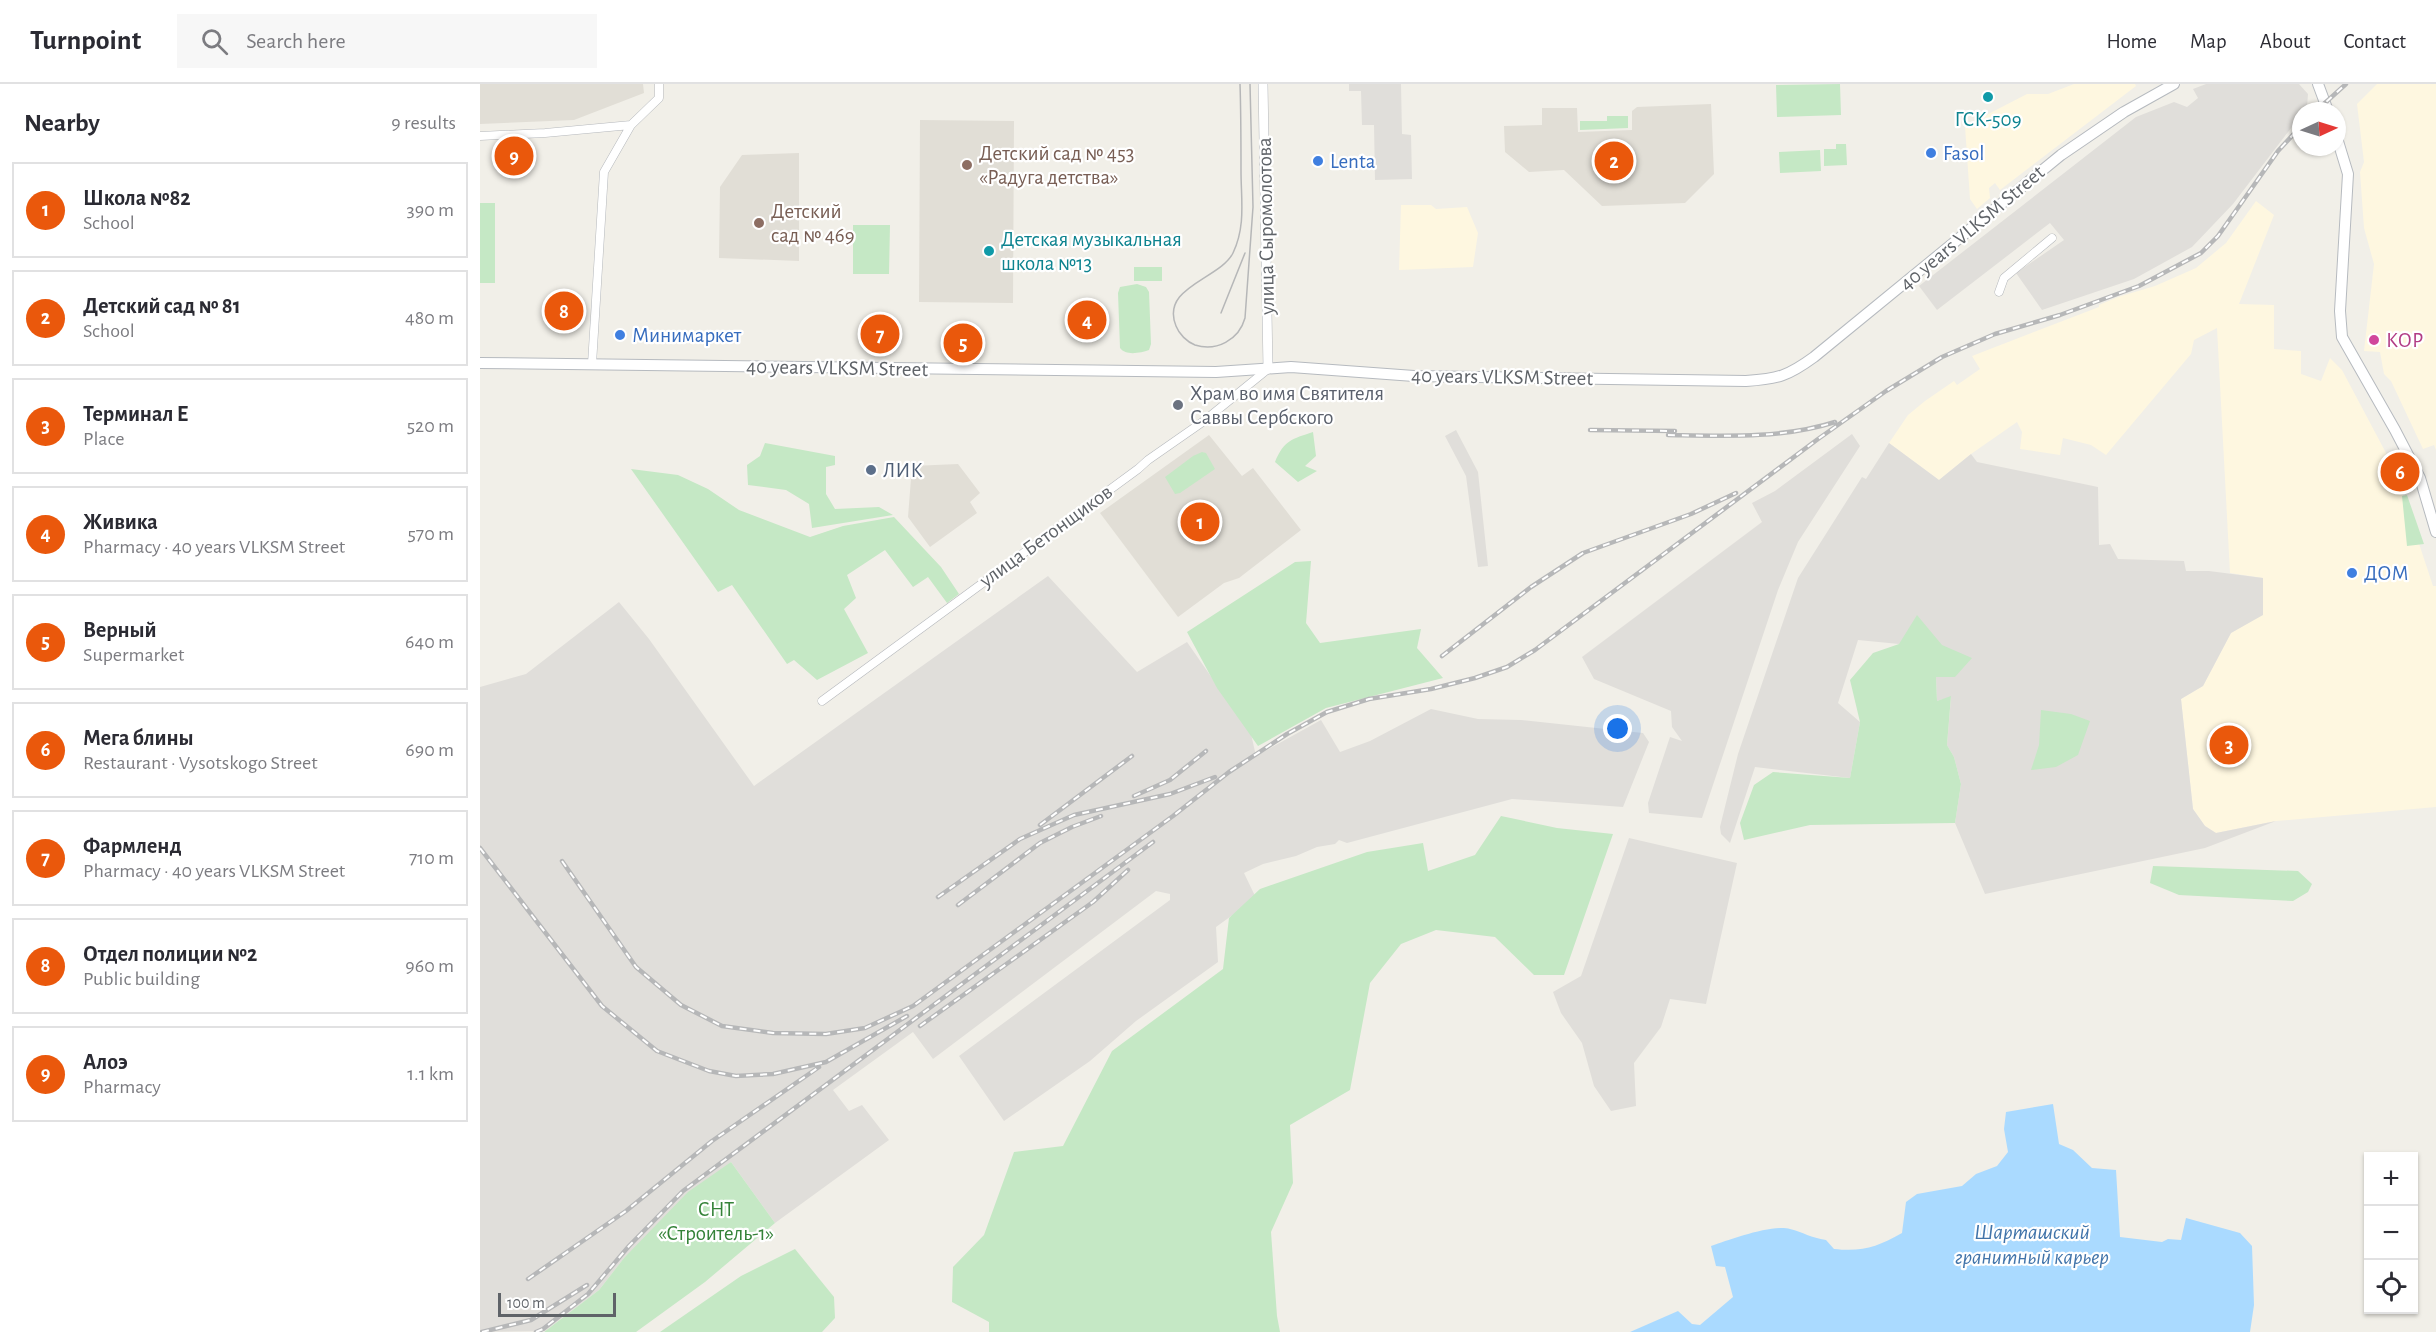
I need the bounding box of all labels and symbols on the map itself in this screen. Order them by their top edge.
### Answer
marker: ГСК-509 [1981,90,1995,104]
north arrow [2292,102,2346,156]
place label: ГСК-509 [1954,109,2022,130]
pin: 9 [495,134,534,178]
street label: улица Сыромолотова [1254,137,1278,316]
pin: 2 [1594,138,1634,184]
place label: Детский сад № 453 «Радуга детства» [979,143,1134,188]
place label: Fasol [1943,143,1984,164]
marker: Fasol [1924,146,1938,160]
place label: Lenta [1330,151,1376,172]
marker: Lenta [1311,154,1325,168]
marker: Детский сад № 453 «Радуга детства» [960,158,974,172]
street label: 40 years VLKSM Street [1896,161,2049,295]
place label: Детский сад № 469 [771,201,855,246]
marker: Детский сад № 469 [752,216,766,230]
place label: Детская музыкальная школа №13 [1001,229,1182,274]
marker: Детская музыкальная школа №13 [982,244,996,258]
pin: 8 [544,288,584,334]
pin: 4 [1068,298,1106,342]
pin: 7 [860,312,900,356]
pin: 5 [944,320,982,366]
place label: Минимаркет [632,325,742,346]
marker: Минимаркет [613,328,627,342]
place label: КОР [2386,330,2423,351]
marker: КОР [2367,333,2381,347]
street label: 40 years VLKSM Street [746,356,928,380]
street label: 40 years VLKSM Street [1411,365,1593,389]
place label: Храм во имя Святителя Саввы Сербского [1190,383,1384,428]
marker: Храм во имя Святителя Саввы Сербского [1171,398,1185,412]
pin: 6 [2380,450,2420,494]
place label: ЛИК [883,460,923,481]
marker: ЛИК [864,463,878,477]
street label: улица Бетонщиков [975,481,1116,592]
pin: 1 [1180,500,1220,544]
place label: ДОМ [2364,563,2409,584]
marker: ДОМ [2345,566,2359,580]
your location [1603,714,1632,743]
pin: 3 [2210,722,2248,768]
park label: СНТ «Строитель-1» [658,1199,774,1244]
water label: Шарташский гранитный карьер [1955,1221,2109,1269]
scale bar [498,1290,616,1318]

